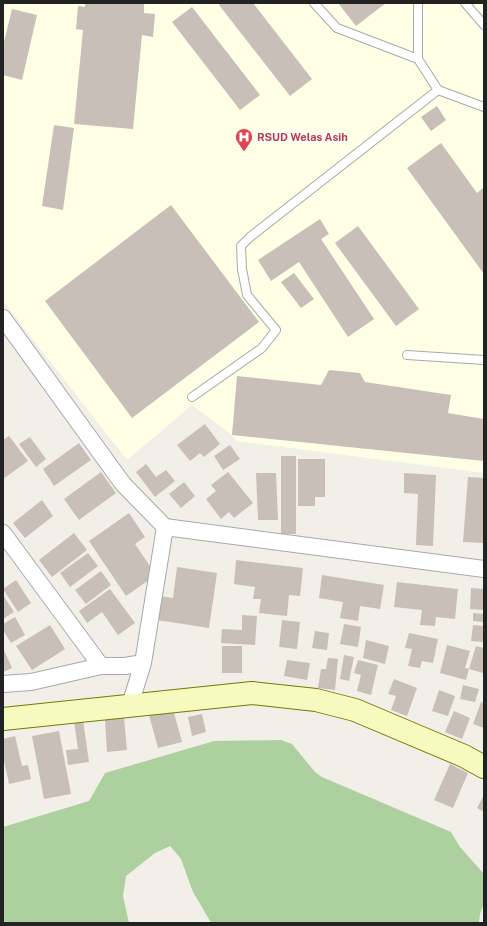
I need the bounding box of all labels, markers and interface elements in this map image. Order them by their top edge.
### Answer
hospital icon: RSUD Welas Asih [234,127,254,152]
place label: RSUD Welas Asih [257,131,348,143]

